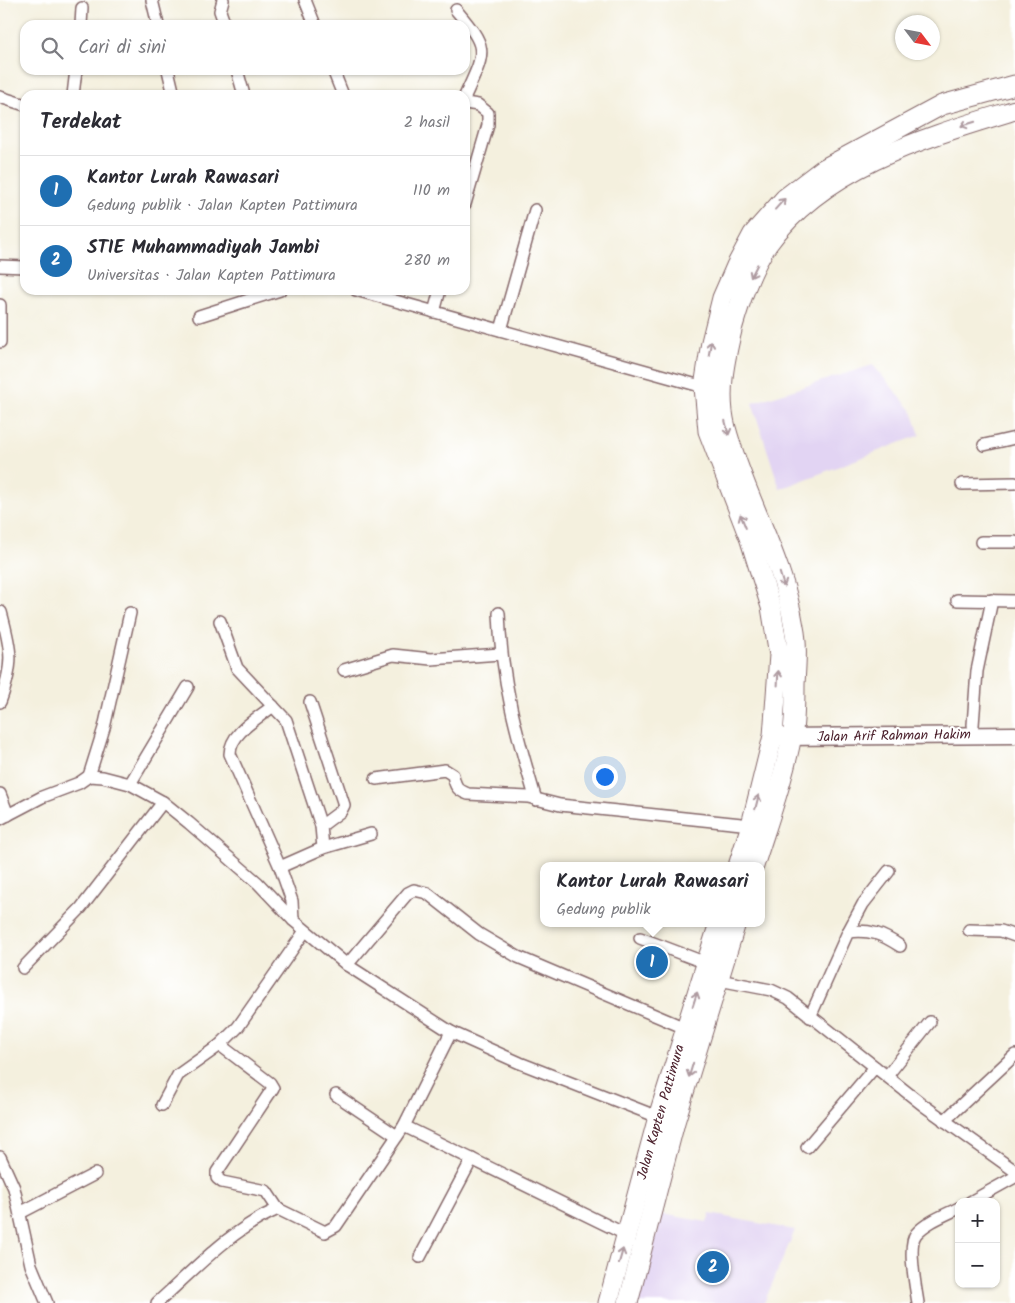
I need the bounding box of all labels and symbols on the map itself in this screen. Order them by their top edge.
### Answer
north arrow [895,15,940,60]
one-way arrow [961,120,977,130]
one-way arrow [774,198,785,211]
one-way arrow [749,263,759,278]
one-way arrow [706,341,716,357]
one-way arrow [723,419,732,435]
one-way arrow [737,514,747,529]
one-way arrow [777,572,787,588]
one-way arrow [773,670,782,686]
street label: Jalan Arif Rahman Hakim [817,724,971,748]
your location [592,764,618,790]
one-way arrow [752,795,762,811]
pin: 1 [636,943,668,981]
one-way arrow [690,991,700,1007]
street label: Jalan Kapten Pattimura [631,1042,691,1182]
one-way arrow [686,1062,695,1077]
one-way arrow [616,1248,626,1264]
pin: 2 [697,1248,729,1286]

